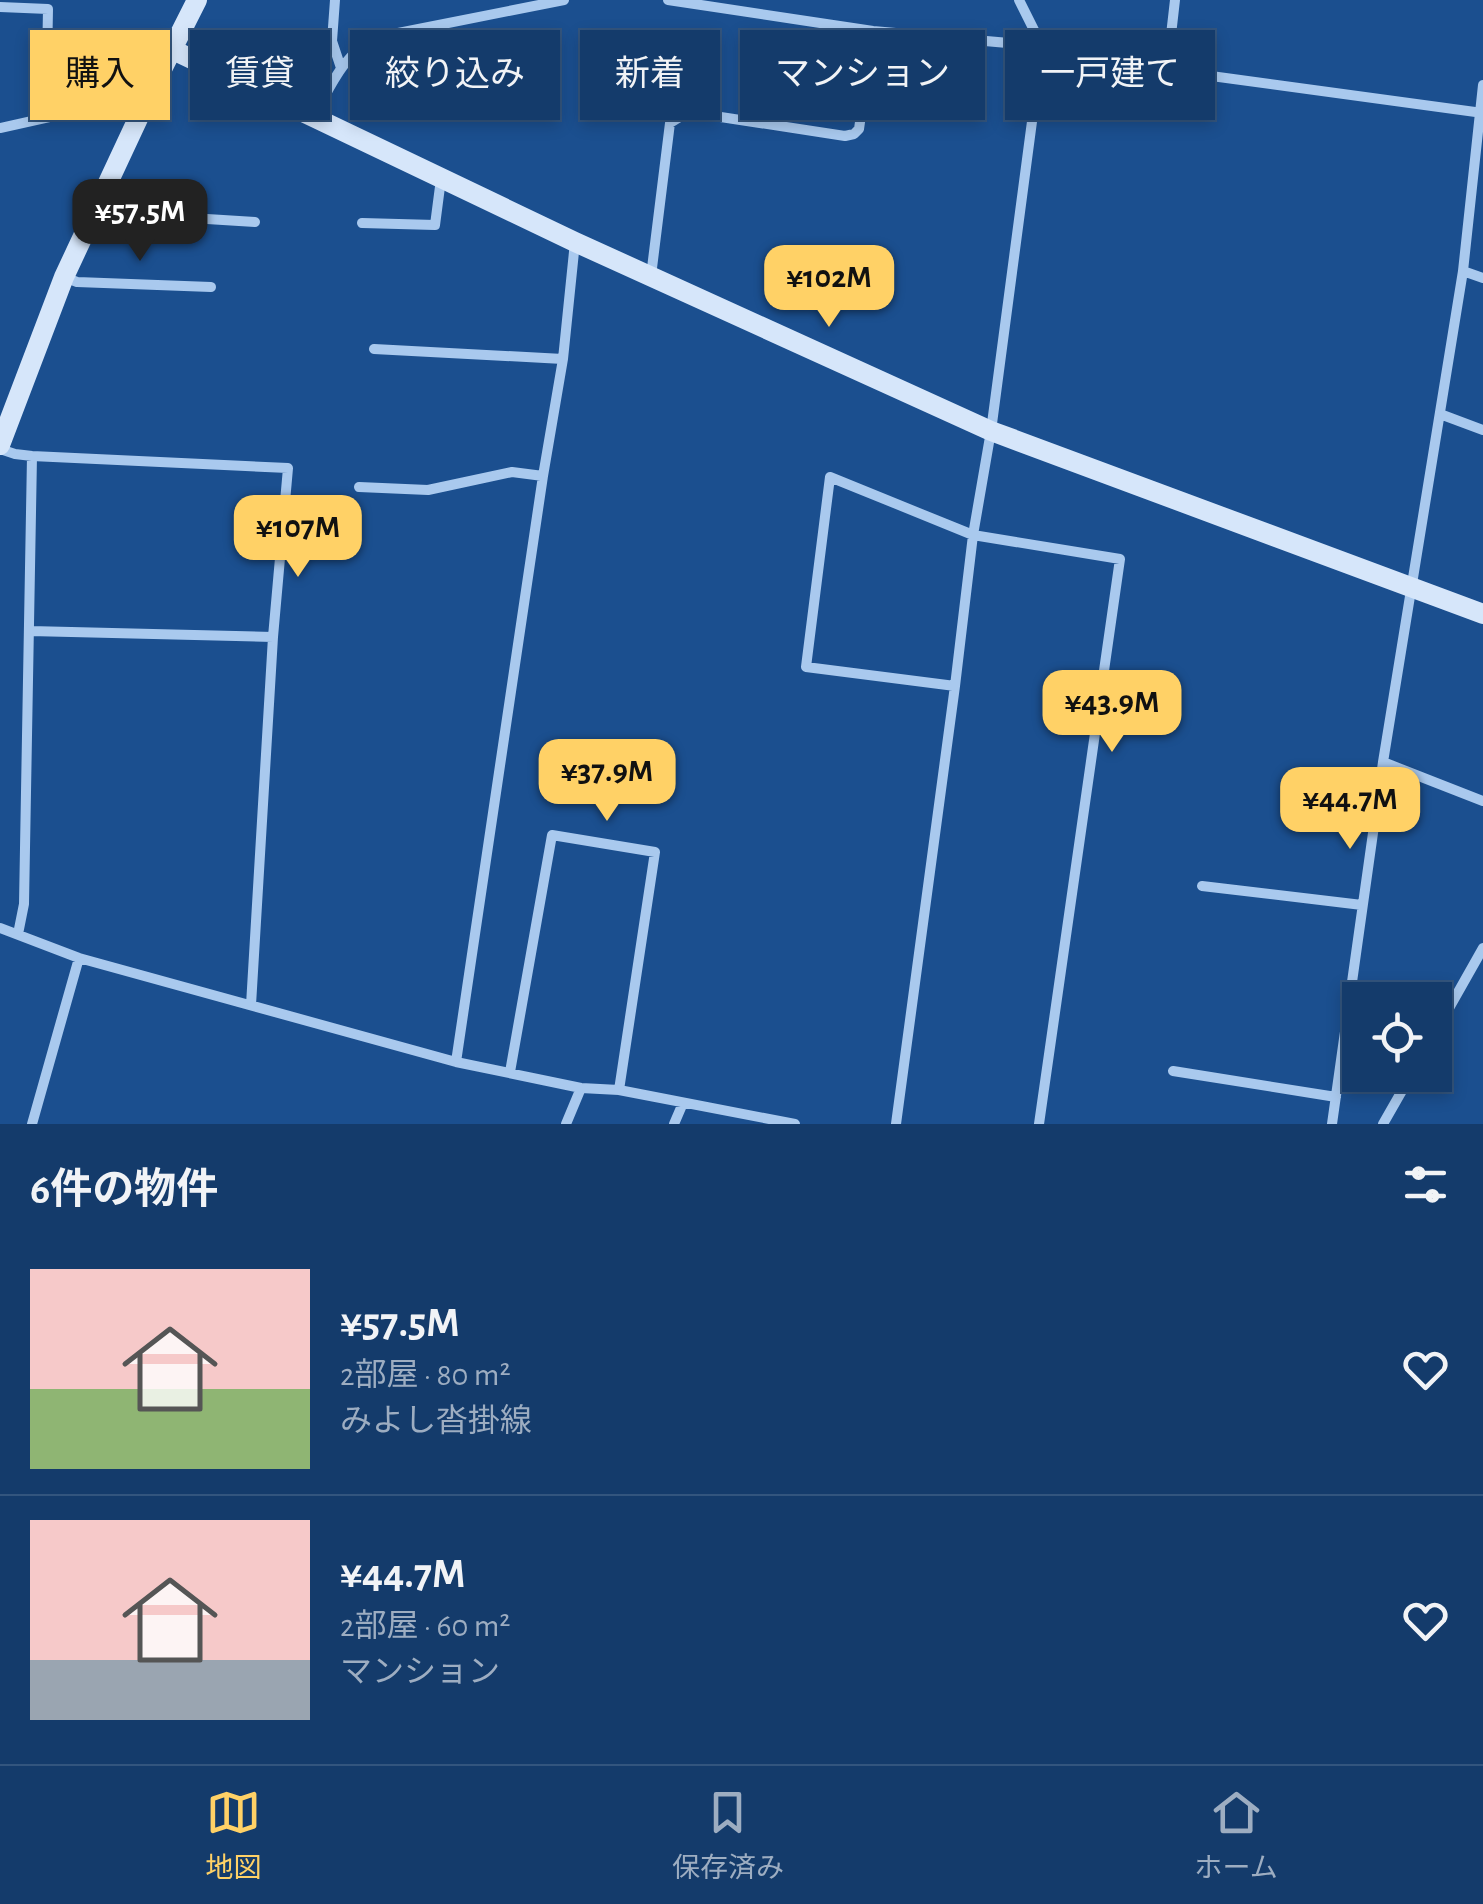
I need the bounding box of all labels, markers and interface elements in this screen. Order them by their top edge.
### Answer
chip: 購入 [30,30,170,120]
chip: 賃貸 [190,30,330,120]
chip: 絞り込み [350,30,560,120]
chip: 新着 [580,30,720,120]
chip: マンション [740,30,985,120]
chip: 一戸建て [1005,30,1215,120]
pin: ¥57.5M [59,179,221,264]
text: ¥57.5M [94,195,186,227]
pin: ¥102M [759,245,899,330]
text: ¥102M [786,261,872,293]
pin: ¥107M [228,495,368,580]
text: ¥107M [256,511,340,543]
pin: ¥43.9M [1031,670,1193,755]
text: ¥43.9M [1064,686,1160,718]
pin: ¥37.9M [526,739,688,824]
text: ¥37.9M [561,755,653,787]
pin: ¥44.7M [1269,767,1431,852]
text: ¥44.7M [1302,783,1398,815]
map controls [1342,982,1452,1092]
button: locate [1342,982,1452,1092]
icon: filters [1398,1157,1453,1212]
text: 6件の物件 [30,1169,218,1211]
text: ¥57.5M [340,1302,460,1344]
icon: home [110,1309,230,1429]
icon: heart [1398,1342,1453,1397]
text: 2部屋 · 80 m² [340,1359,511,1391]
text: みよし沓掛線 [340,1405,532,1437]
text: ¥44.7M [340,1553,466,1595]
icon: home [110,1560,230,1680]
icon: heart [1398,1593,1453,1648]
text: 2部屋 · 60 m² [340,1610,510,1642]
text: マンション [340,1656,500,1688]
tab: 地図 [205,1785,261,1886]
tab: 保存済み [672,1785,784,1886]
tab: ホーム [1195,1785,1278,1886]

